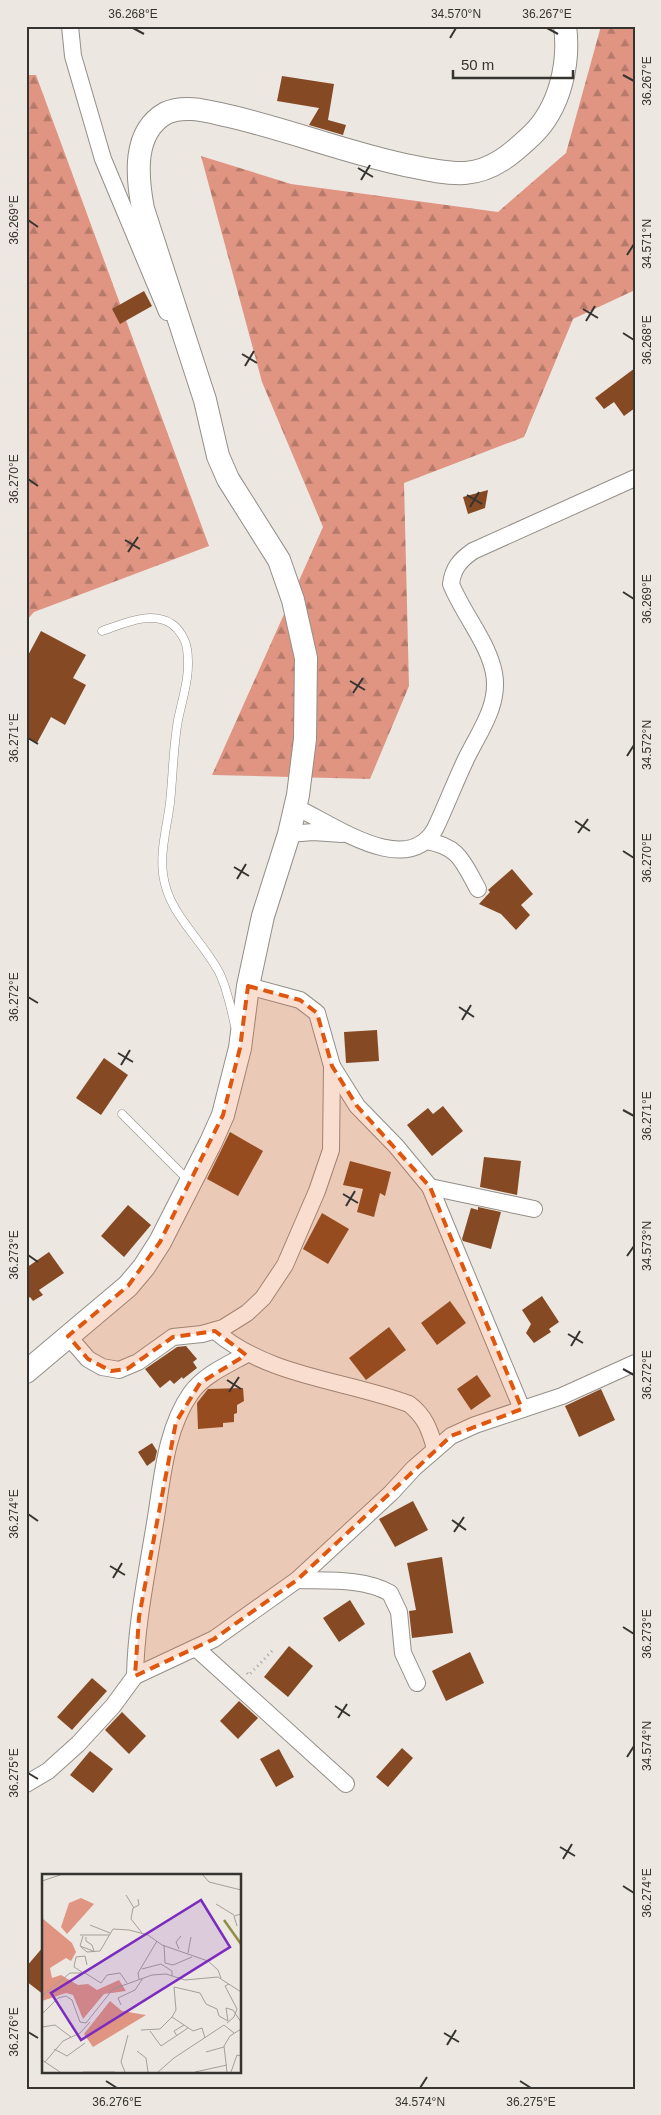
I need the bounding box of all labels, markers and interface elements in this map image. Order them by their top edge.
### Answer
text: 36.268°E [108,7,158,21]
text: 34.570°N [431,7,481,21]
text: 36.267°E [522,7,572,21]
scale bar [453,48,574,80]
text: 50 m [461,56,494,73]
text: 36.267°E [640,56,654,106]
text: 36.269°E [7,195,21,245]
text: 34.571°N [640,219,654,269]
text: 36.268°E [640,315,654,365]
text: 36.270°E [7,454,21,504]
text: 36.269°E [640,574,654,624]
text: 36.271°E [7,713,21,763]
text: 34.572°N [640,720,654,770]
text: 36.270°E [640,833,654,883]
text: 36.272°E [7,972,21,1022]
text: 36.271°E [640,1091,654,1141]
text: 34.573°N [640,1221,654,1271]
text: 36.273°E [7,1230,21,1280]
text: 36.272°E [640,1350,654,1400]
text: 36.274°E [7,1489,21,1539]
text: 36.273°E [640,1609,654,1659]
text: 34.574°N [640,1721,654,1771]
text: 36.275°E [7,1748,21,1798]
text: 36.274°E [640,1868,654,1918]
inset map [42,1874,241,2072]
text: 36.276°E [7,2007,21,2057]
text: 36.276°E [92,2095,142,2109]
text: 34.574°N [395,2095,445,2109]
text: 36.275°E [506,2095,556,2109]

